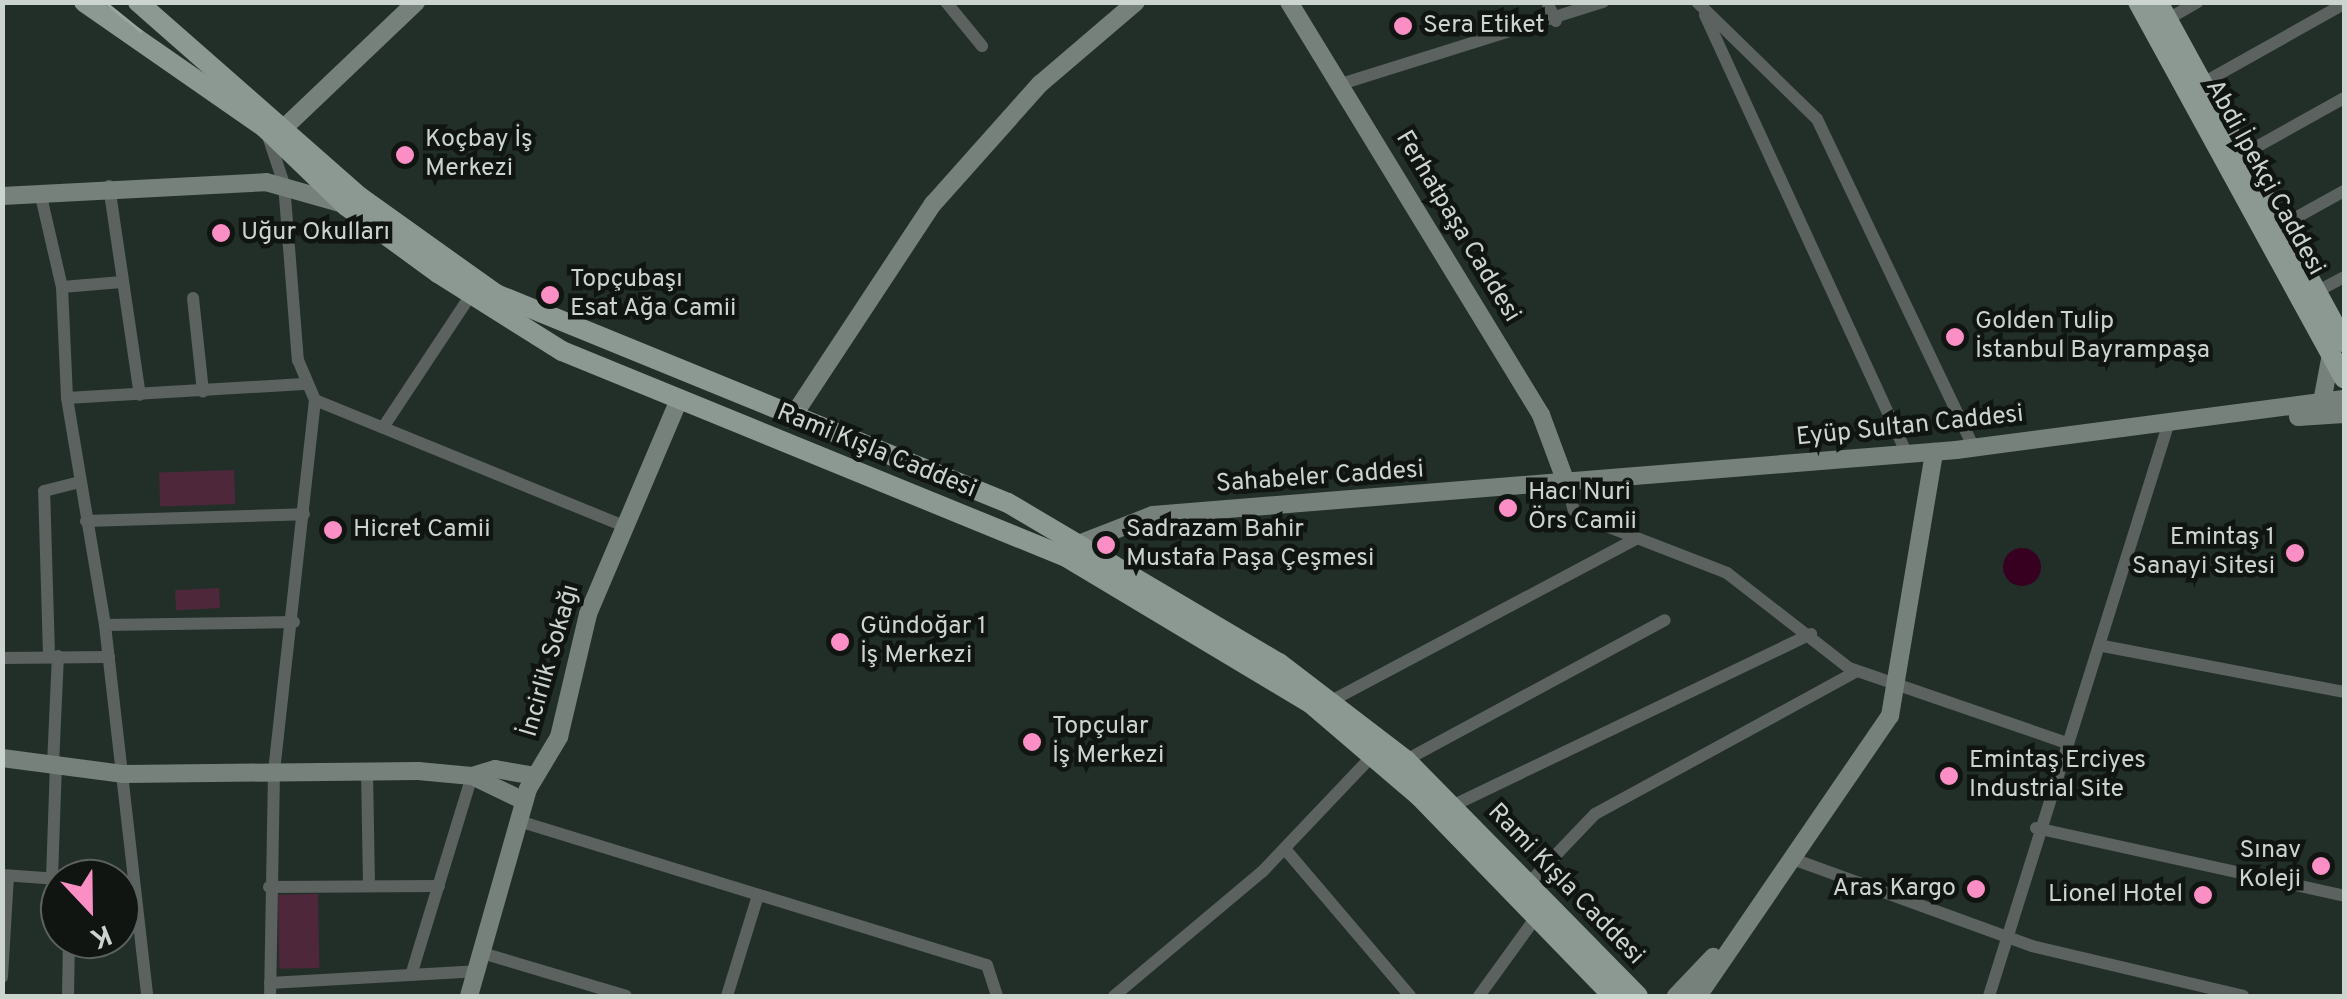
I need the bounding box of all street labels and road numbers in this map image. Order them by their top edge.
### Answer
street label: Abdi İpekçi Caddesi [2198,75,2330,281]
street label: Ferhatpaşa Caddesi [1388,126,1526,328]
street label: Rami Kışla Caddesi [772,398,980,506]
street label: Eyüp Sultan Caddesi [1795,400,2025,454]
street label: Sahabeler Caddesi [1215,456,1425,500]
street label: İncirlik Sokağı [515,581,587,741]
street label: Rami Kışla Caddesi [1480,798,1650,972]

